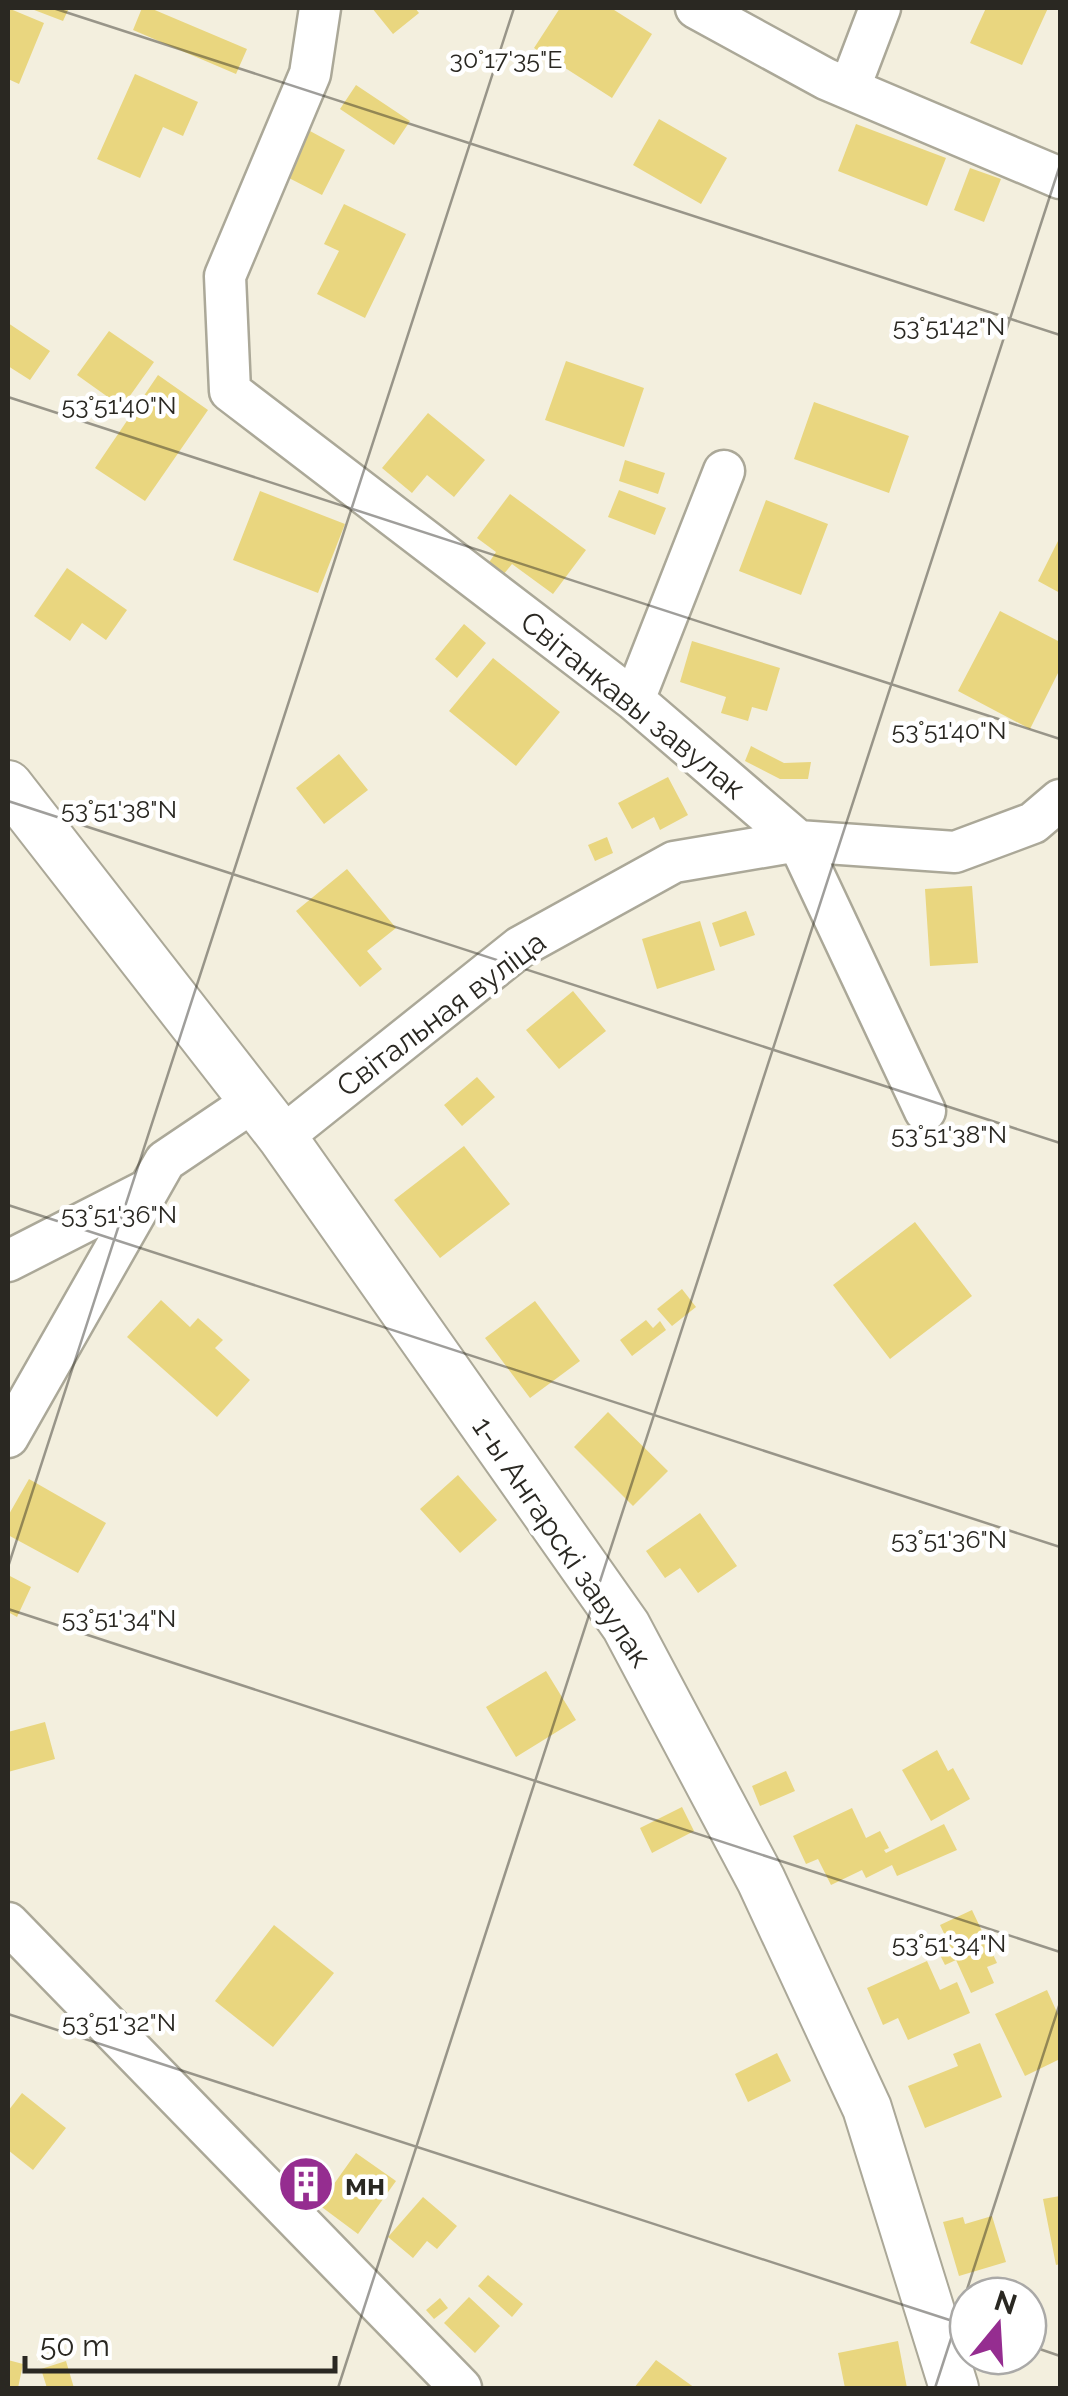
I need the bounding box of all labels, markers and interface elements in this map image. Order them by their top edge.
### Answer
text: 30°17'35"E [450,44,562,74]
text: 53°51'42"N [893,311,1005,341]
text: 53°51'40"N [62,390,176,420]
street label: Світанкавы завулак [514,604,752,806]
text: 53°51'40"N [892,715,1006,745]
text: 53°51'38"N [61,794,177,824]
street label: Світальная вуліца [330,924,552,1104]
text: 53°51'38"N [891,1119,1007,1149]
text: 53°51'36"N [61,1199,177,1229]
street label: 1-ы Ангарскі завулак [465,1410,659,1674]
text: 53°51'36"N [891,1524,1007,1554]
text: 53°51'34"N [62,1603,176,1633]
text: 53°51'34"N [892,1928,1006,1958]
text: 53°51'32"N [62,2007,176,2037]
building icon: мн [276,2154,336,2214]
place label: мн [345,2167,385,2202]
north arrow [948,2276,1048,2376]
text: N [990,2284,1021,2322]
scale bar [25,2311,335,2373]
text: 50 m [40,2328,110,2363]

